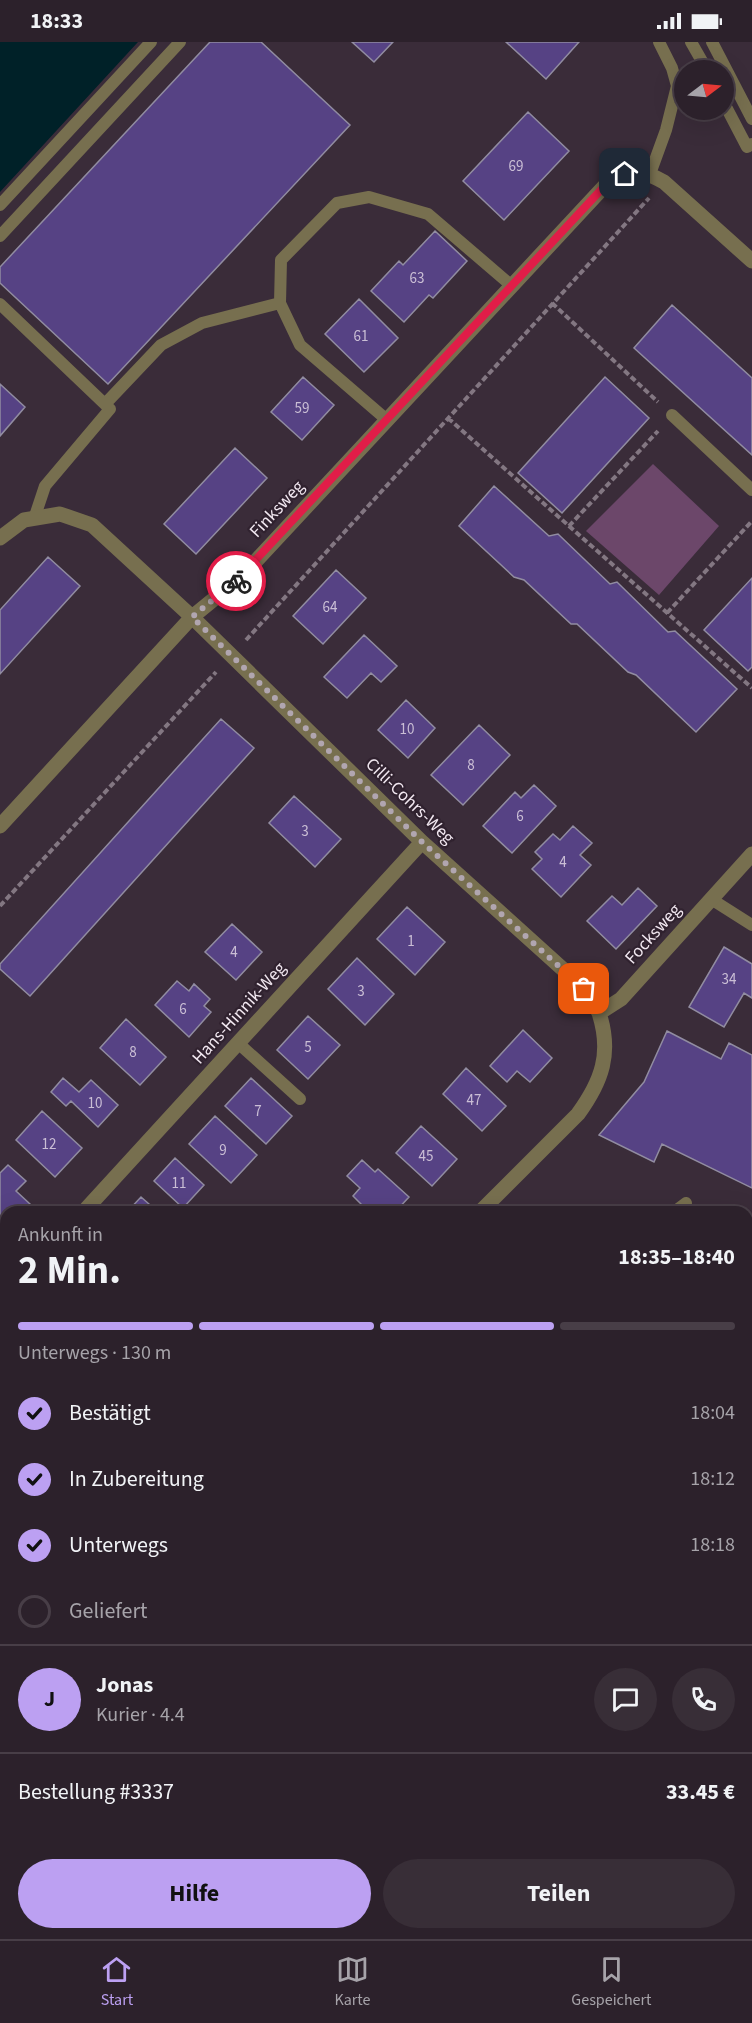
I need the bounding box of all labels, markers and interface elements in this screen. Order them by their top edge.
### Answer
text: 18:33 [30,5,83,37]
north arrow [674,60,734,120]
map controls [674,60,734,120]
pin [599,148,650,199]
house number: 69 [509,156,523,177]
icon: home [608,157,641,190]
house number: 63 [410,268,424,289]
house number: 61 [354,326,368,347]
house number: 59 [295,398,309,419]
street label: Finksweg [244,475,310,543]
courier [206,551,266,611]
icon: bike [220,565,253,598]
house number: 64 [323,597,338,618]
house number: 10 [400,719,414,740]
street label: Cilli-Cohrs-Weg [360,752,460,850]
house number: 8 [467,755,475,776]
house number: 6 [516,806,524,827]
house number: 3 [301,821,309,842]
house number: 4 [559,852,567,873]
street label: Focksweg [619,898,687,970]
house number: 1 [407,931,415,952]
house number: 4 [230,942,238,963]
street label: Hans-Hinnik-Weg [186,956,292,1070]
pin [558,963,609,1014]
house number: 34 [722,969,737,990]
icon: bag [567,972,600,1005]
house number: 3 [357,981,365,1002]
house number: 6 [179,999,187,1020]
house number: 5 [304,1037,312,1058]
house number: 8 [129,1042,137,1063]
house number: 47 [467,1090,481,1111]
house number: 10 [88,1093,102,1114]
house number: 7 [254,1101,262,1122]
house number: 12 [42,1134,56,1155]
house number: 9 [219,1140,227,1161]
house number: 45 [419,1146,433,1167]
house number: 11 [172,1173,186,1194]
text: Ankunft in [18,1221,103,1249]
text: 18:35–18:40 [618,1241,735,1273]
text: 2 Min. [18,1243,121,1299]
text: Unterwegs · 130 m [18,1339,171,1367]
icon: check [18,1397,51,1430]
text: Bestätigt [69,1397,151,1429]
text: 18:04 [690,1399,735,1427]
icon: check [18,1463,51,1496]
text: In Zubereitung [69,1463,204,1495]
text: 18:12 [690,1465,735,1493]
icon: check [18,1529,51,1562]
text: Unterwegs [69,1529,168,1561]
text: 18:18 [690,1531,735,1559]
text: Geliefert [69,1595,148,1627]
button: chat [594,1668,657,1731]
button: phone [672,1668,735,1731]
text: Jonas [96,1669,153,1701]
text: J [44,1683,55,1715]
text: Kurier · 4.4 [96,1701,185,1729]
text: Bestellung #3337 [18,1776,174,1808]
text: 33.45 € [666,1776,735,1808]
button: Hilfe [18,1859,371,1928]
button: Teilen [383,1859,735,1928]
tab: Start [100,1953,133,2011]
tab: Karte [334,1953,370,2011]
tab: Gespeichert [571,1953,652,2011]

